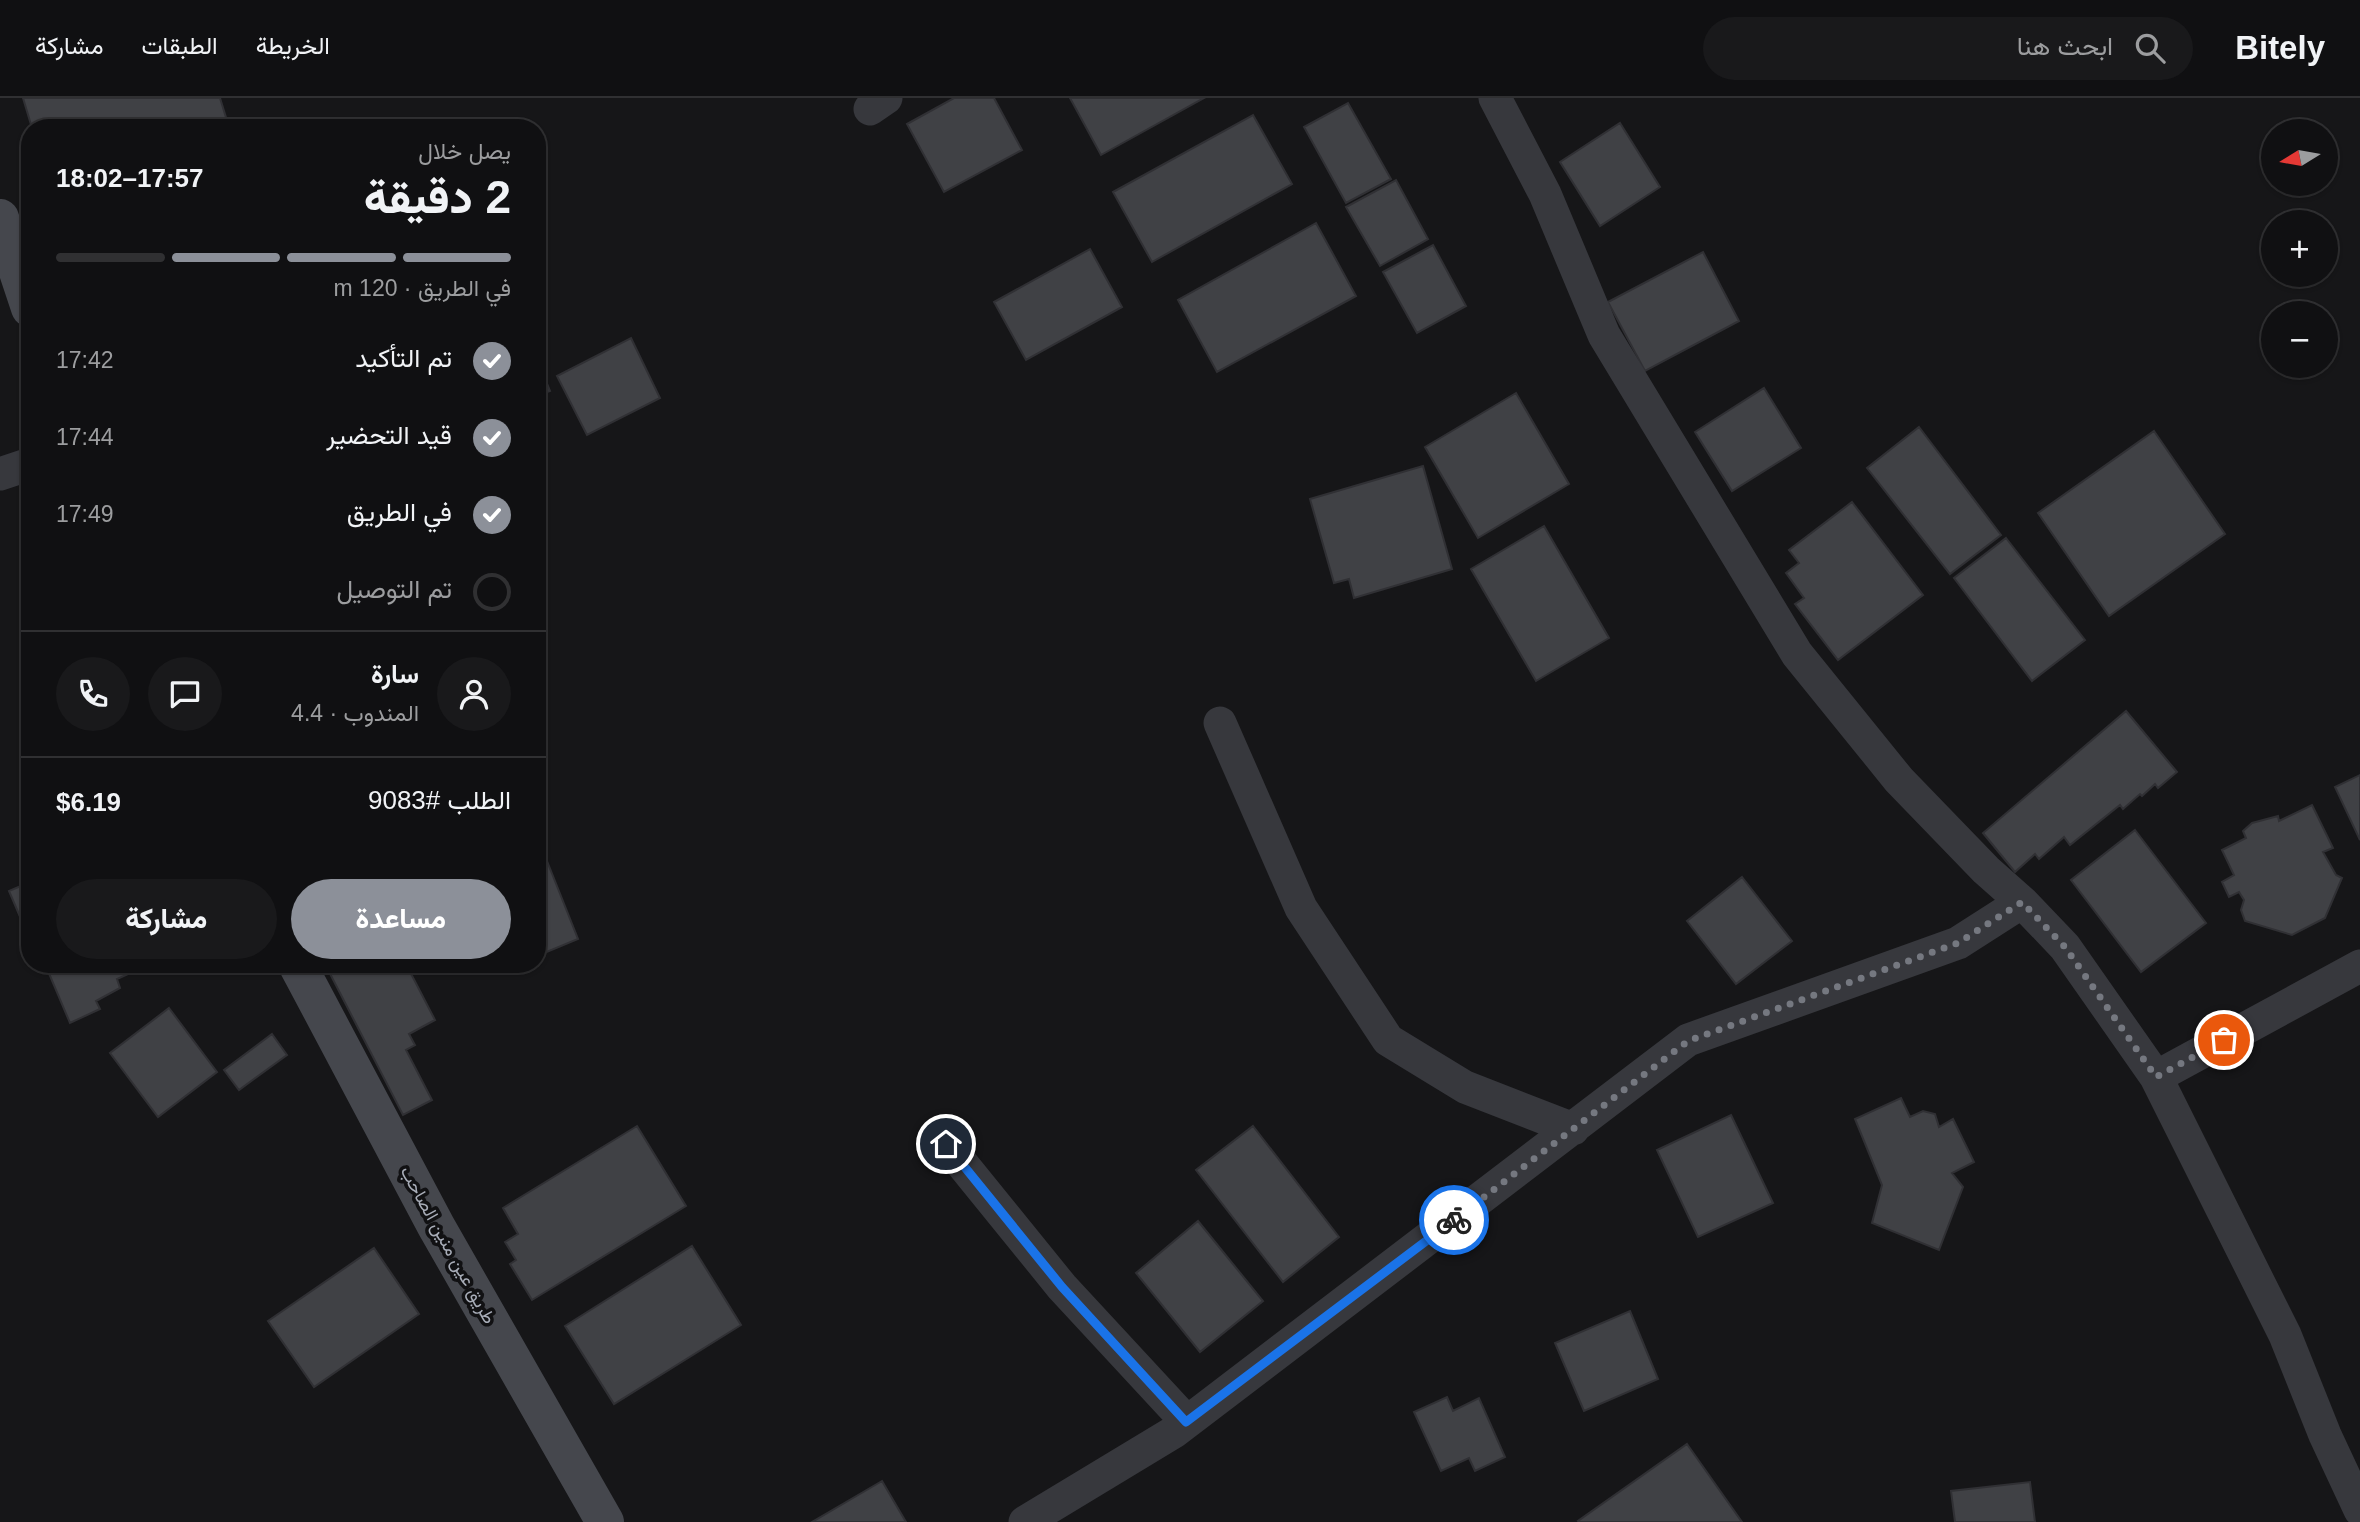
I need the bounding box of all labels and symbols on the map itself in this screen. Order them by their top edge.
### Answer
north arrow [2261,119,2338,196]
pin [2194,1010,2254,1070]
pin [916,1114,976,1174]
street label: طريق عين منين الصاحب [396,1163,500,1328]
courier [1419,1185,1489,1255]

